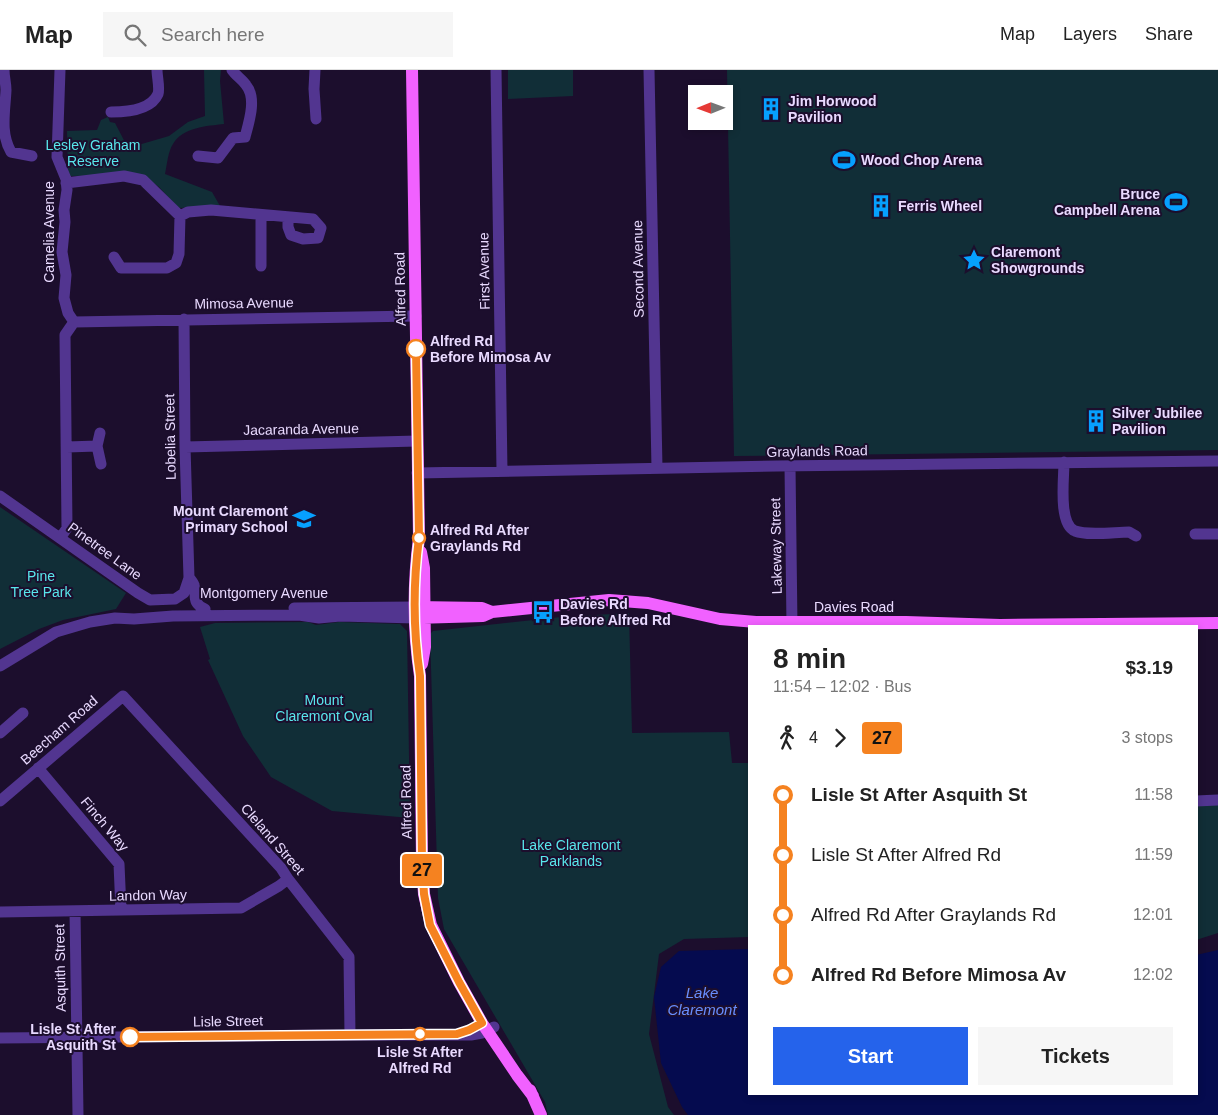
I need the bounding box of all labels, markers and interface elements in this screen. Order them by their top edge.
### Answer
search box [103,12,453,57]
text: Map [25,21,73,48]
icon: search [121,21,149,49]
text: Search here [161,24,265,45]
text: Map [1000,24,1035,44]
text: Layers [1063,24,1117,44]
text: Share [1145,24,1193,44]
north arrow [688,85,732,130]
map controls [688,85,733,130]
place label: Jim Horwood Pavilion [788,93,877,125]
building icon: Jim Horwood Pavilion [758,96,784,122]
park label: Lesley Graham Reserve [46,137,140,169]
sports icon: Wood Chop Arena [831,147,857,173]
place label: Wood Chop Arena [861,152,983,168]
street label: Camelia Avenue [41,181,57,283]
place label: Bruce Campbell Arena [1054,186,1160,218]
sports icon: Bruce Campbell Arena [1163,189,1189,215]
building icon: Ferris Wheel [868,193,894,219]
place label: Ferris Wheel [898,198,982,214]
street label: Second Avenue [629,220,647,318]
street label: First Avenue [475,232,493,310]
place label: Claremont Showgrounds [991,244,1085,276]
place icon: Claremont Showgrounds [961,247,987,273]
street label: Alfred Road [391,252,409,326]
street label: Mimosa Avenue [194,294,294,312]
place label: Alfred Rd Before Mimosa Av [430,333,551,365]
marker: Alfred Rd Before Mimosa Av [406,339,426,359]
street label: Lobelia Street [161,394,179,480]
place label: Silver Jubilee Pavilion [1112,405,1202,437]
building icon: Silver Jubilee Pavilion [1083,408,1109,434]
street label: Jacaranda Avenue [243,420,359,438]
street label: Graylands Road [766,442,868,460]
street label: Lakeway Street [767,498,785,594]
place label: Mount Claremont Primary School [173,503,288,535]
school or university icon: Mount Claremont Primary School [291,506,317,532]
street label: Pinetree Lane [65,519,145,583]
place label: Alfred Rd After Graylands Rd [430,522,530,554]
marker: Alfred Rd After Graylands Rd [412,531,426,545]
park label: Pine Tree Park [11,568,72,600]
street label: Montgomery Avenue [200,585,328,601]
place label: Davies Rd Before Alfred Rd [560,596,671,628]
bus stop icon: Davies Rd Before Alfred Rd [530,599,556,625]
street label: Davies Road [814,599,894,615]
text: 8 min [773,643,846,674]
text: $3.19 [1125,657,1173,678]
text: 11:54 – 12:02 · Bus [773,678,911,695]
street label: Beecham Road [17,692,101,768]
park label: Mount Claremont Oval [275,692,373,724]
icon: walk [773,724,801,752]
icon: forward [826,724,854,752]
text: 27 [872,728,892,748]
text: 4 [809,729,818,746]
text: 3 stops [1121,729,1173,746]
street label: Alfred Road [397,765,415,839]
text: Lisle St After Asquith St [811,784,1027,805]
text: 11:58 [1134,786,1173,803]
street label: Finch Way [78,794,132,854]
street label: Cleland Street [238,800,308,878]
park label: Lake Claremont Parklands [522,837,621,869]
text: Lisle St After Alfred Rd [811,844,1001,865]
text: 11:59 [1134,846,1173,863]
line badge: 27 [400,854,444,886]
text: 27 [412,860,432,880]
street label: Landon Way [109,886,187,904]
text: Alfred Rd After Graylands Rd [811,904,1056,925]
text: 12:01 [1133,906,1173,923]
street label: Asquith Street [51,924,69,1012]
text: Alfred Rd Before Mimosa Av [811,964,1066,985]
text: 12:02 [1133,966,1173,983]
water label: Lake Claremont [667,984,737,1018]
street label: Lisle Street [193,1012,263,1030]
place label: Lisle St After Asquith St [30,1021,117,1053]
marker: Lisle St After Asquith St [120,1027,140,1047]
marker: Lisle St After Alfred Rd [413,1027,427,1041]
button: Start [773,1027,968,1085]
button: Tickets [978,1027,1173,1085]
place label: Lisle St After Alfred Rd [377,1044,463,1076]

